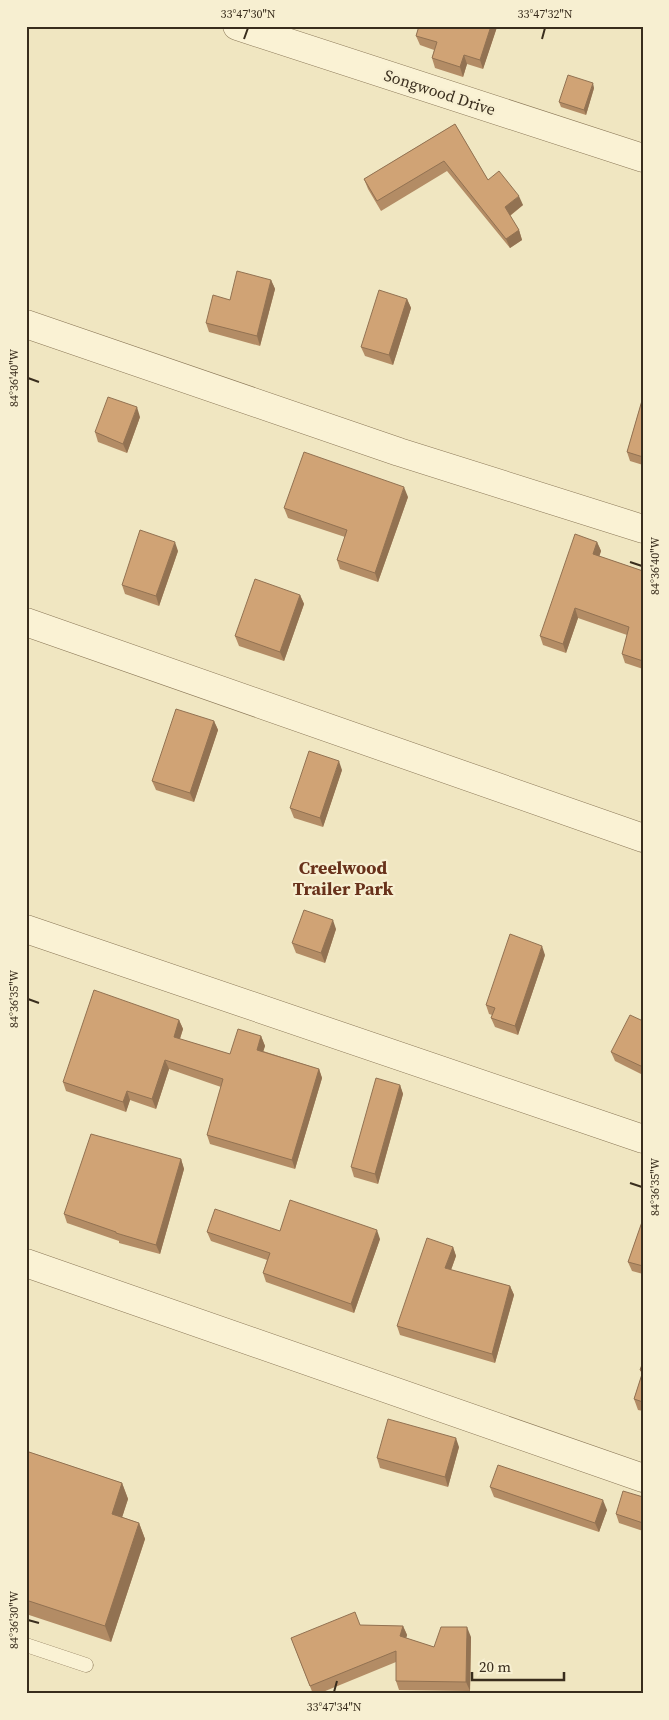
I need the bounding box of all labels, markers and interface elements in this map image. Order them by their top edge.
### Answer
text: 33°47'30"N [220,6,276,22]
text: 33°47'32"N [517,6,573,22]
street label: Songwood Drive [381,64,499,120]
text: 84°36'40"W [6,349,22,407]
text: 84°36'40"W [647,537,663,595]
district label: Creelwood Trailer Park [293,855,393,901]
text: 84°36'35"W [6,970,22,1028]
text: 84°36'35"W [647,1158,663,1216]
text: 84°36'30"W [6,1591,22,1649]
scale bar [472,1650,564,1682]
text: 20 m [479,1656,511,1677]
text: 33°47'34"N [306,1699,362,1715]

